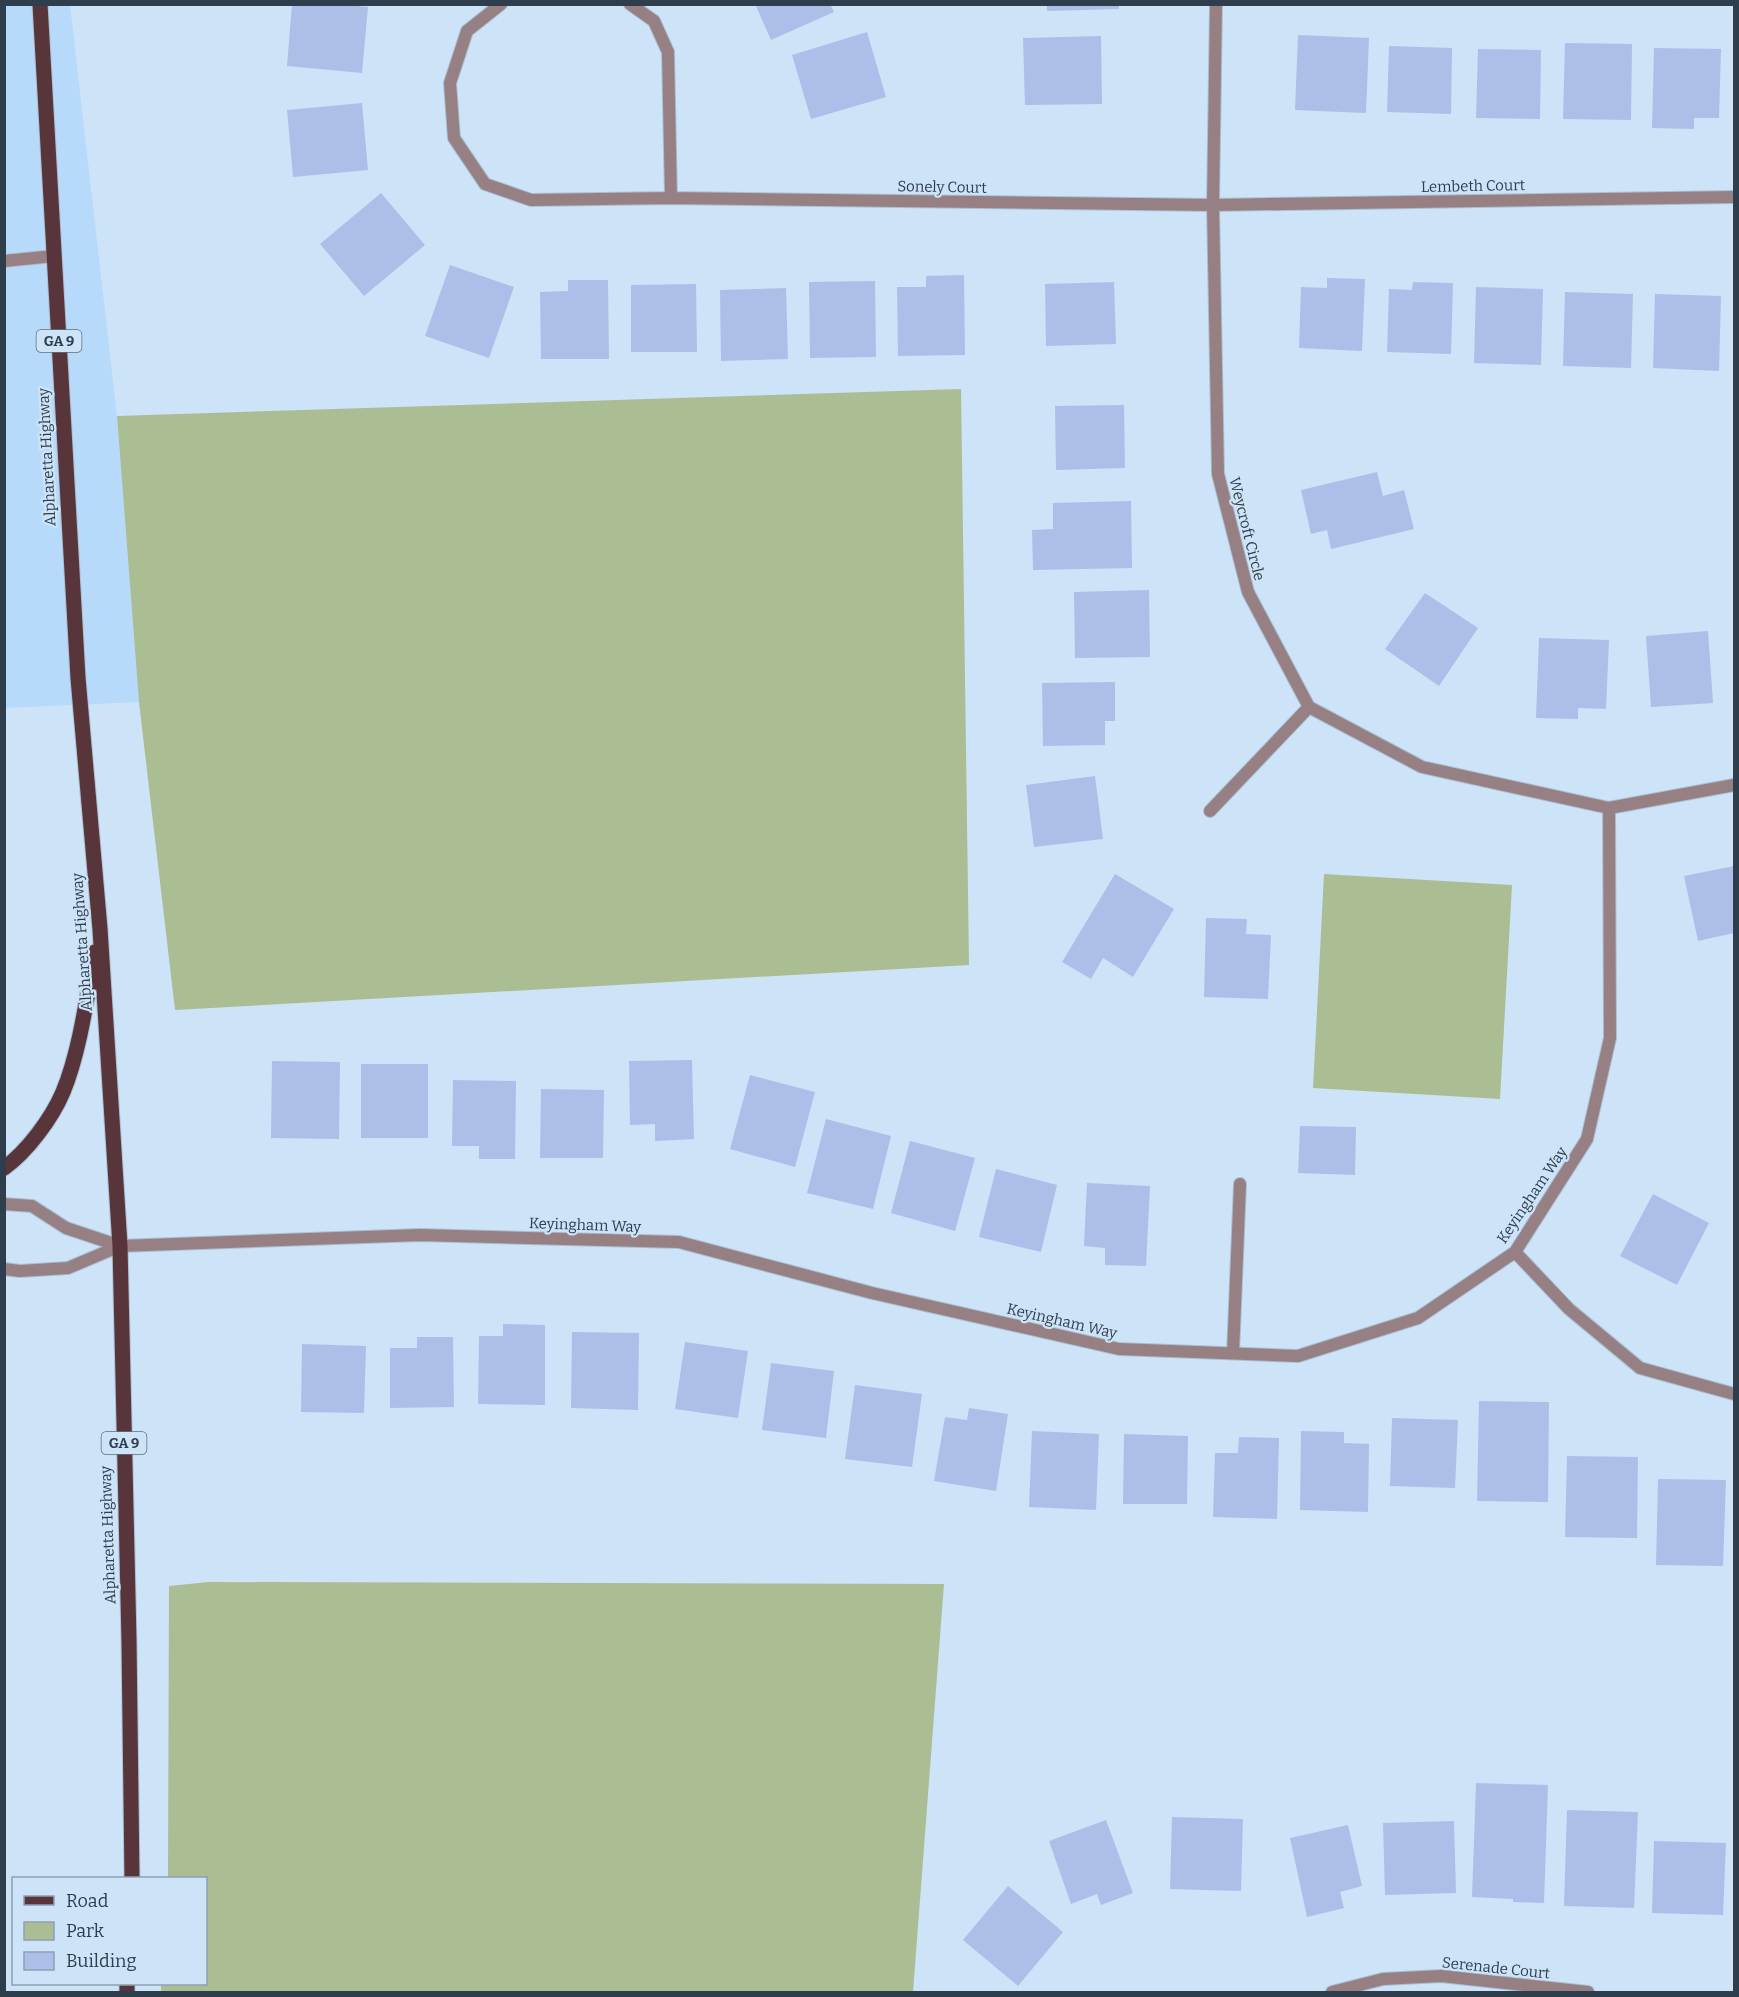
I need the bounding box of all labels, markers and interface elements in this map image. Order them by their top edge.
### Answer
street label: Lembeth Court [1421,176,1526,196]
street label: Sonely Court [897,177,987,197]
road number: GA 9 [36,330,82,352]
street label: Alpharetta Highway [34,387,60,527]
street label: Weycroft Circle [1225,475,1269,583]
street label: Alpharetta Highway [68,872,96,1012]
street label: Keyingham Way [1493,1143,1571,1247]
street label: Keyingham Way [528,1214,642,1236]
street label: Keyingham Way [1005,1300,1119,1342]
road number: GA 9 [102,1432,146,1454]
street label: Alpharetta Highway [97,1465,119,1605]
legend [12,1877,207,1985]
text: Road [66,1890,109,1912]
text: Park [66,1920,105,1942]
text: Building [66,1950,137,1972]
street label: Serenade Court [1441,1953,1551,1983]

